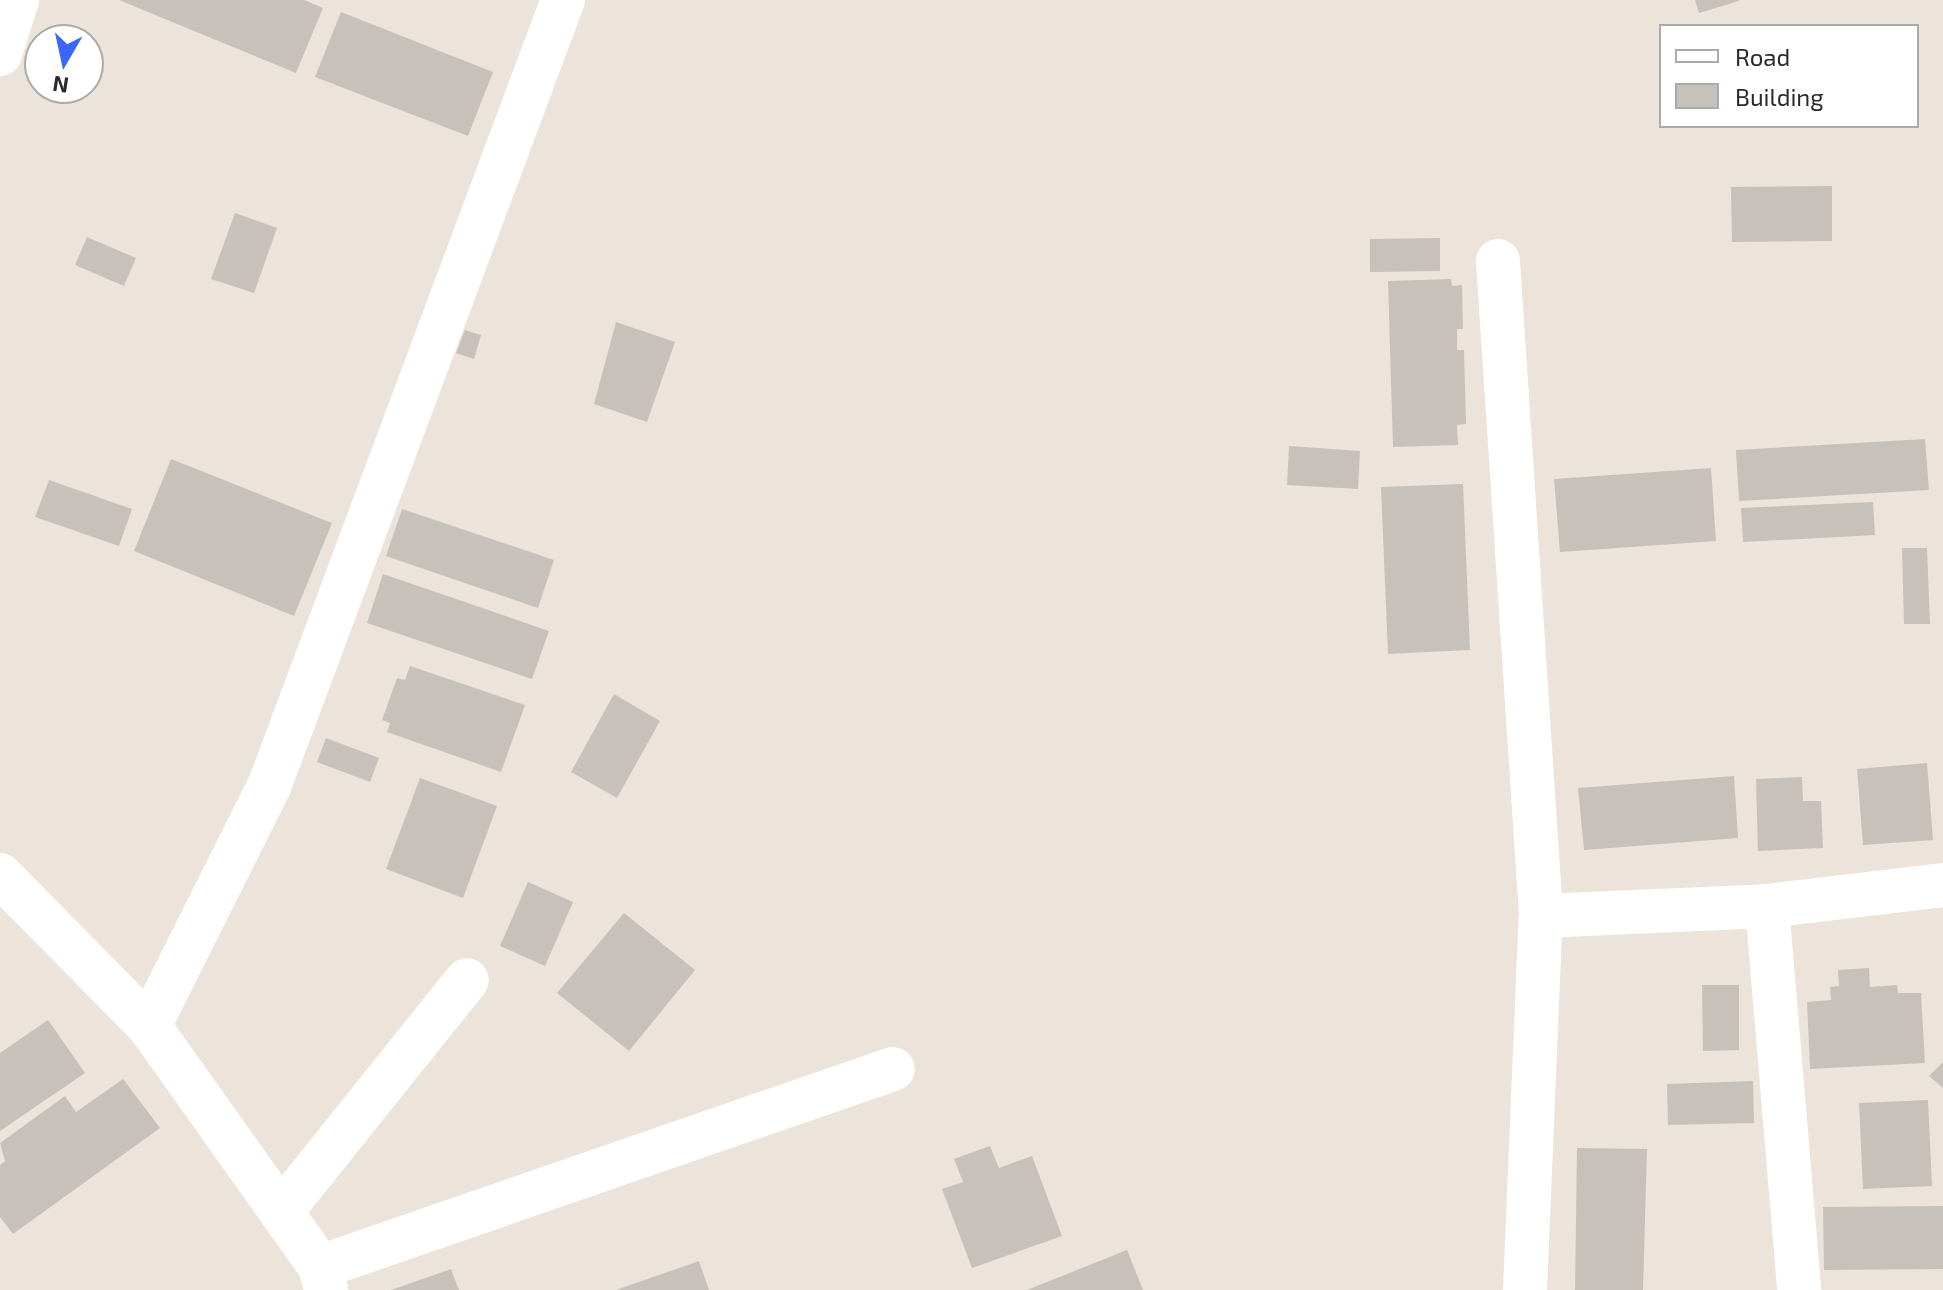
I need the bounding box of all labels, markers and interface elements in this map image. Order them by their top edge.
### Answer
north arrow [24,24,104,104]
legend [1659,24,1919,128]
text: Road [1735,42,1790,71]
text: N [51,72,70,100]
text: Building [1735,82,1824,111]

